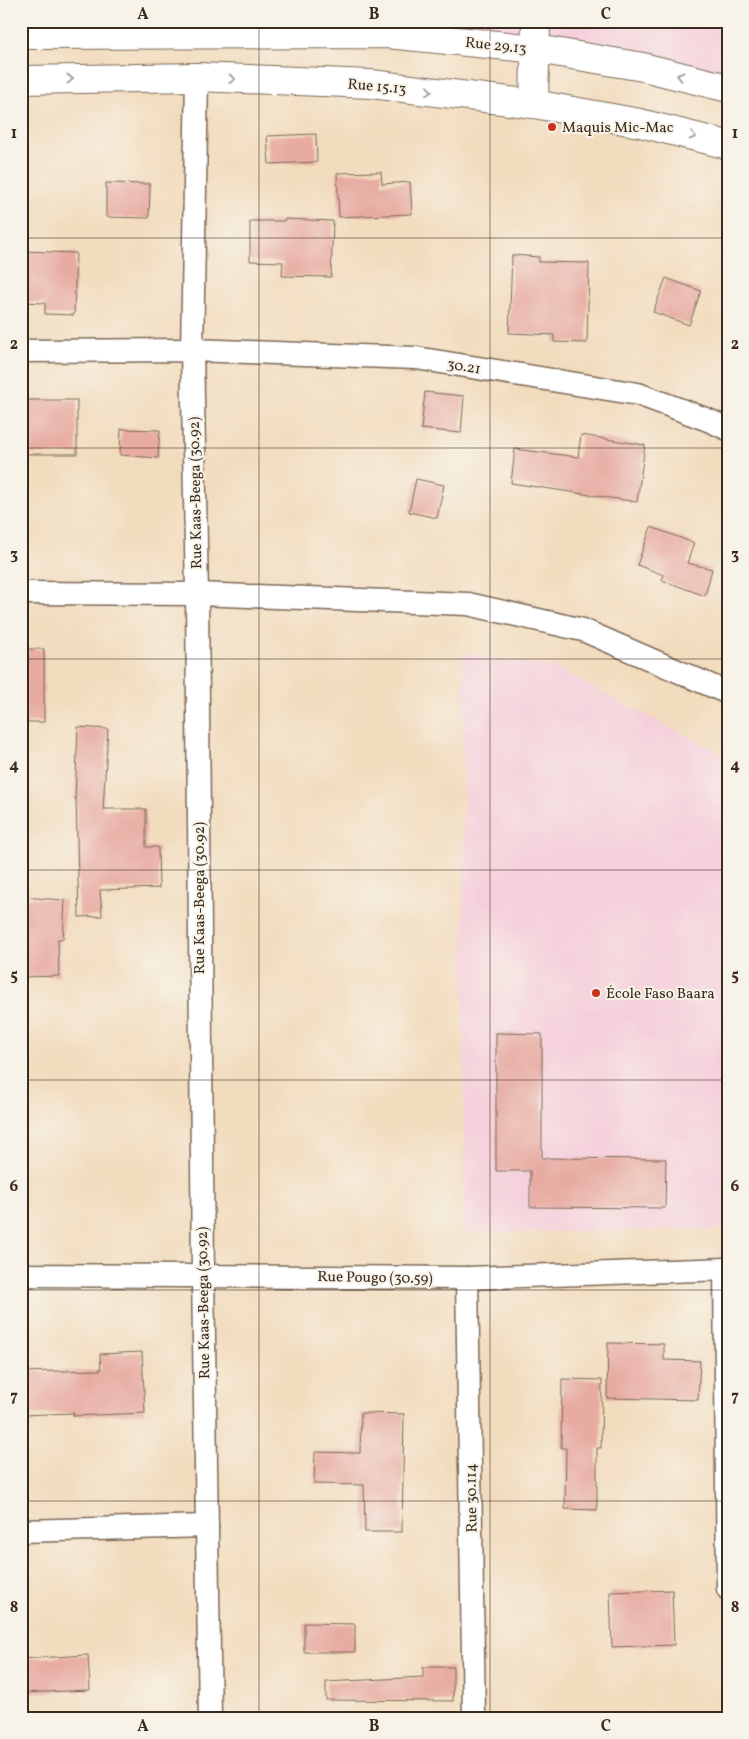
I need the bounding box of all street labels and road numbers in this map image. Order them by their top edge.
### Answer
street label: Rue 29.13 [464,33,528,60]
street label: Rue 15.13 [347,74,407,101]
street label: 30.21 [445,354,482,380]
street label: Rue Kaas-Beega (30.92) [185,417,208,569]
street label: Rue Kaas-Beega (30.92) [190,822,211,974]
street label: Rue Kaas-Beega (30.92) [193,1227,216,1379]
street label: Rue Pougo (30.59) [317,1267,433,1290]
street label: Rue 30.114 [461,1463,484,1533]

